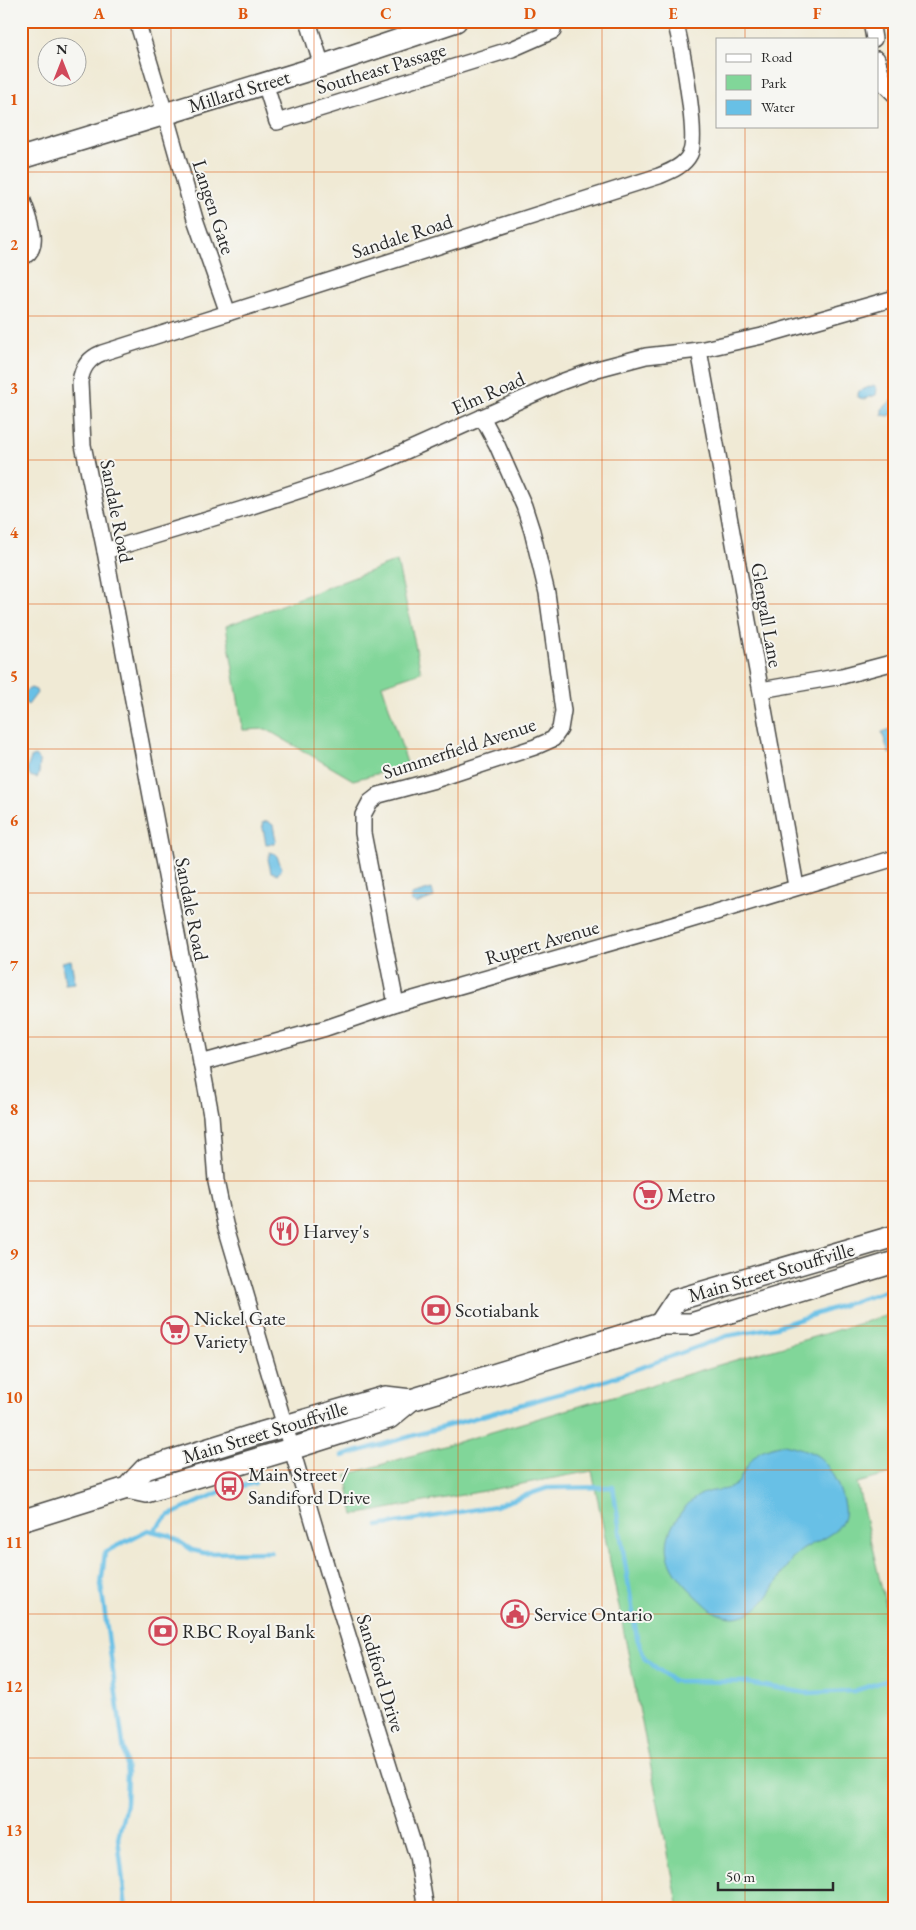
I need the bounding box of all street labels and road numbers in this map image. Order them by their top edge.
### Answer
street label: Southeast Passage [313,36,449,100]
street label: Millard Street [185,63,294,119]
street label: Langen Gate [187,156,242,258]
street label: Sandale Road [348,207,456,264]
street label: Elm Road [447,365,529,421]
street label: Sandale Road [94,457,140,566]
street label: Glengall Lane [745,561,789,670]
street label: Summerfield Avenue [379,711,539,785]
street label: Sandale Road [169,855,215,964]
street label: Rupert Avenue [482,913,602,971]
street label: Main Street Stouffville [685,1236,857,1308]
street label: Main Street Stouffville [179,1394,351,1470]
street label: Sandiford Drive [351,1611,411,1735]

